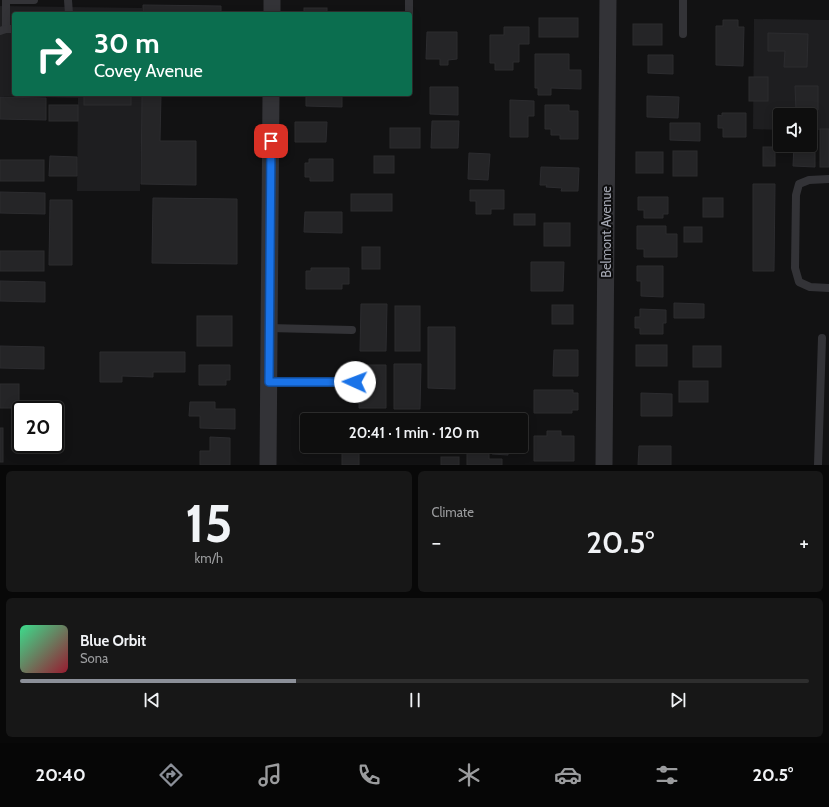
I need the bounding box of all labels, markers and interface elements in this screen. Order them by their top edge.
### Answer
text: 30 m [94,26,160,60]
icon: right [28,28,80,80]
text: Covey Avenue [94,60,203,82]
map controls [773,108,817,152]
button: sound [773,108,817,152]
pin [254,124,288,158]
icon: arrive [260,130,282,152]
street label: Belmont Avenue [598,186,614,278]
position arrow [334,361,376,403]
speed limit sign: 20 [12,401,64,453]
text: 20:41 · 1 min · 120 m [349,424,479,442]
text: 15 [185,492,232,555]
text: Climate [432,504,474,520]
text: 20.5° [586,524,654,561]
text: − [432,529,441,556]
text: + [799,529,809,556]
text: km/h [195,550,223,566]
text: Blue Orbit [80,632,146,650]
text: Sona [80,650,108,666]
icon: previous [141,689,163,711]
icon: pause [404,689,426,711]
icon: next [667,689,689,711]
icon: directions [157,761,185,789]
icon: music [256,761,284,789]
icon: phone [355,761,383,789]
icon: climate [455,761,483,789]
icon: car [554,761,582,789]
icon: filters [653,761,681,789]
text: 20:40 [36,764,86,786]
text: 20.5° [752,764,793,786]

